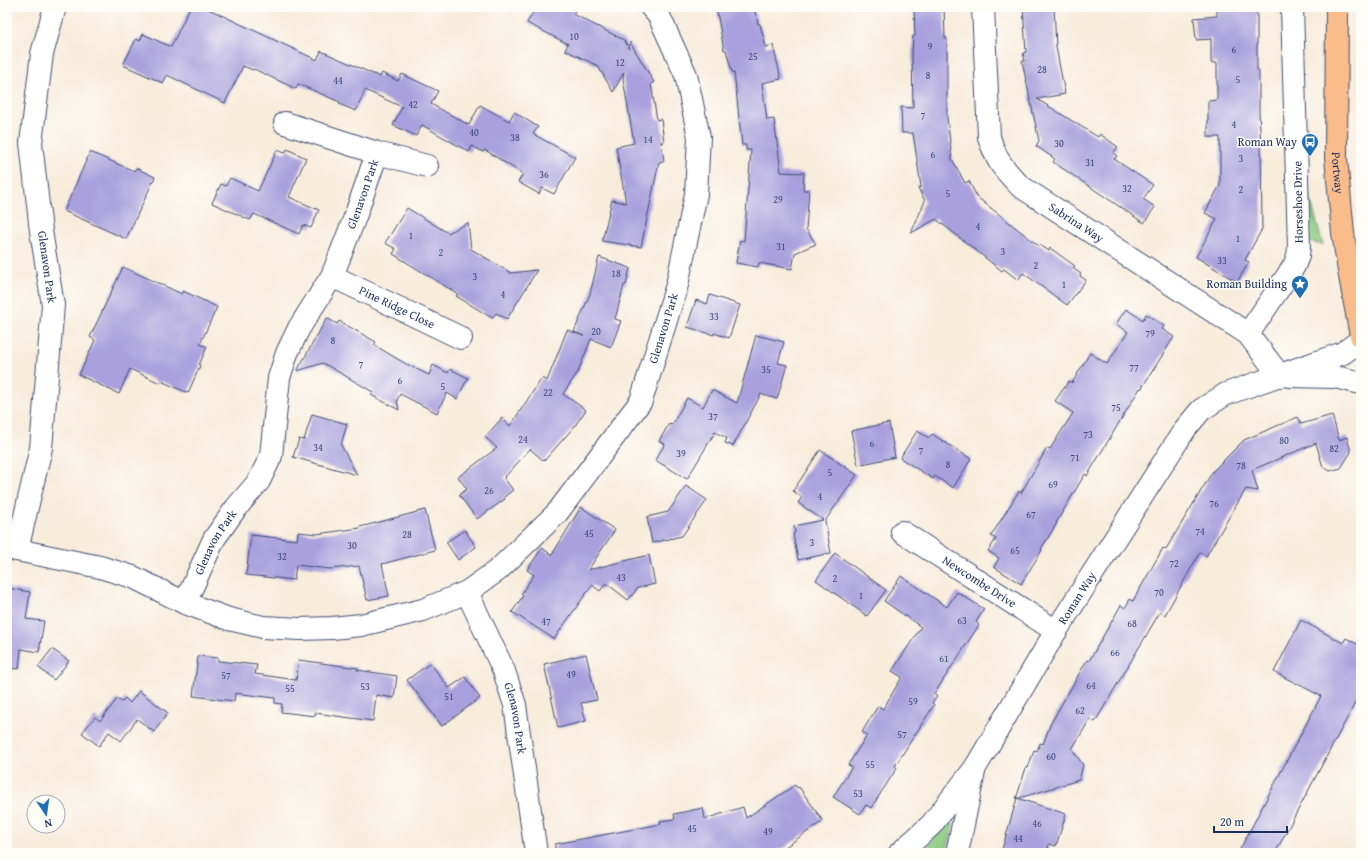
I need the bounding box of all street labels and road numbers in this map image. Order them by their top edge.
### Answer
street label: Portway [1328,152,1348,194]
street label: Glenavon Park [342,156,383,231]
street label: Horseshoe Drive [1288,160,1307,243]
street label: Sabrina Way [1046,198,1107,246]
street label: Glenavon Park [34,230,61,305]
street label: Pine Ridge Close [356,281,438,332]
street label: Glenavon Park [644,290,682,365]
street label: Glenavon Park [190,505,241,578]
street label: Newcombe Drive [939,551,1020,612]
street label: Roman Way [1053,568,1100,627]
street label: Glenavon Park [500,680,531,756]

